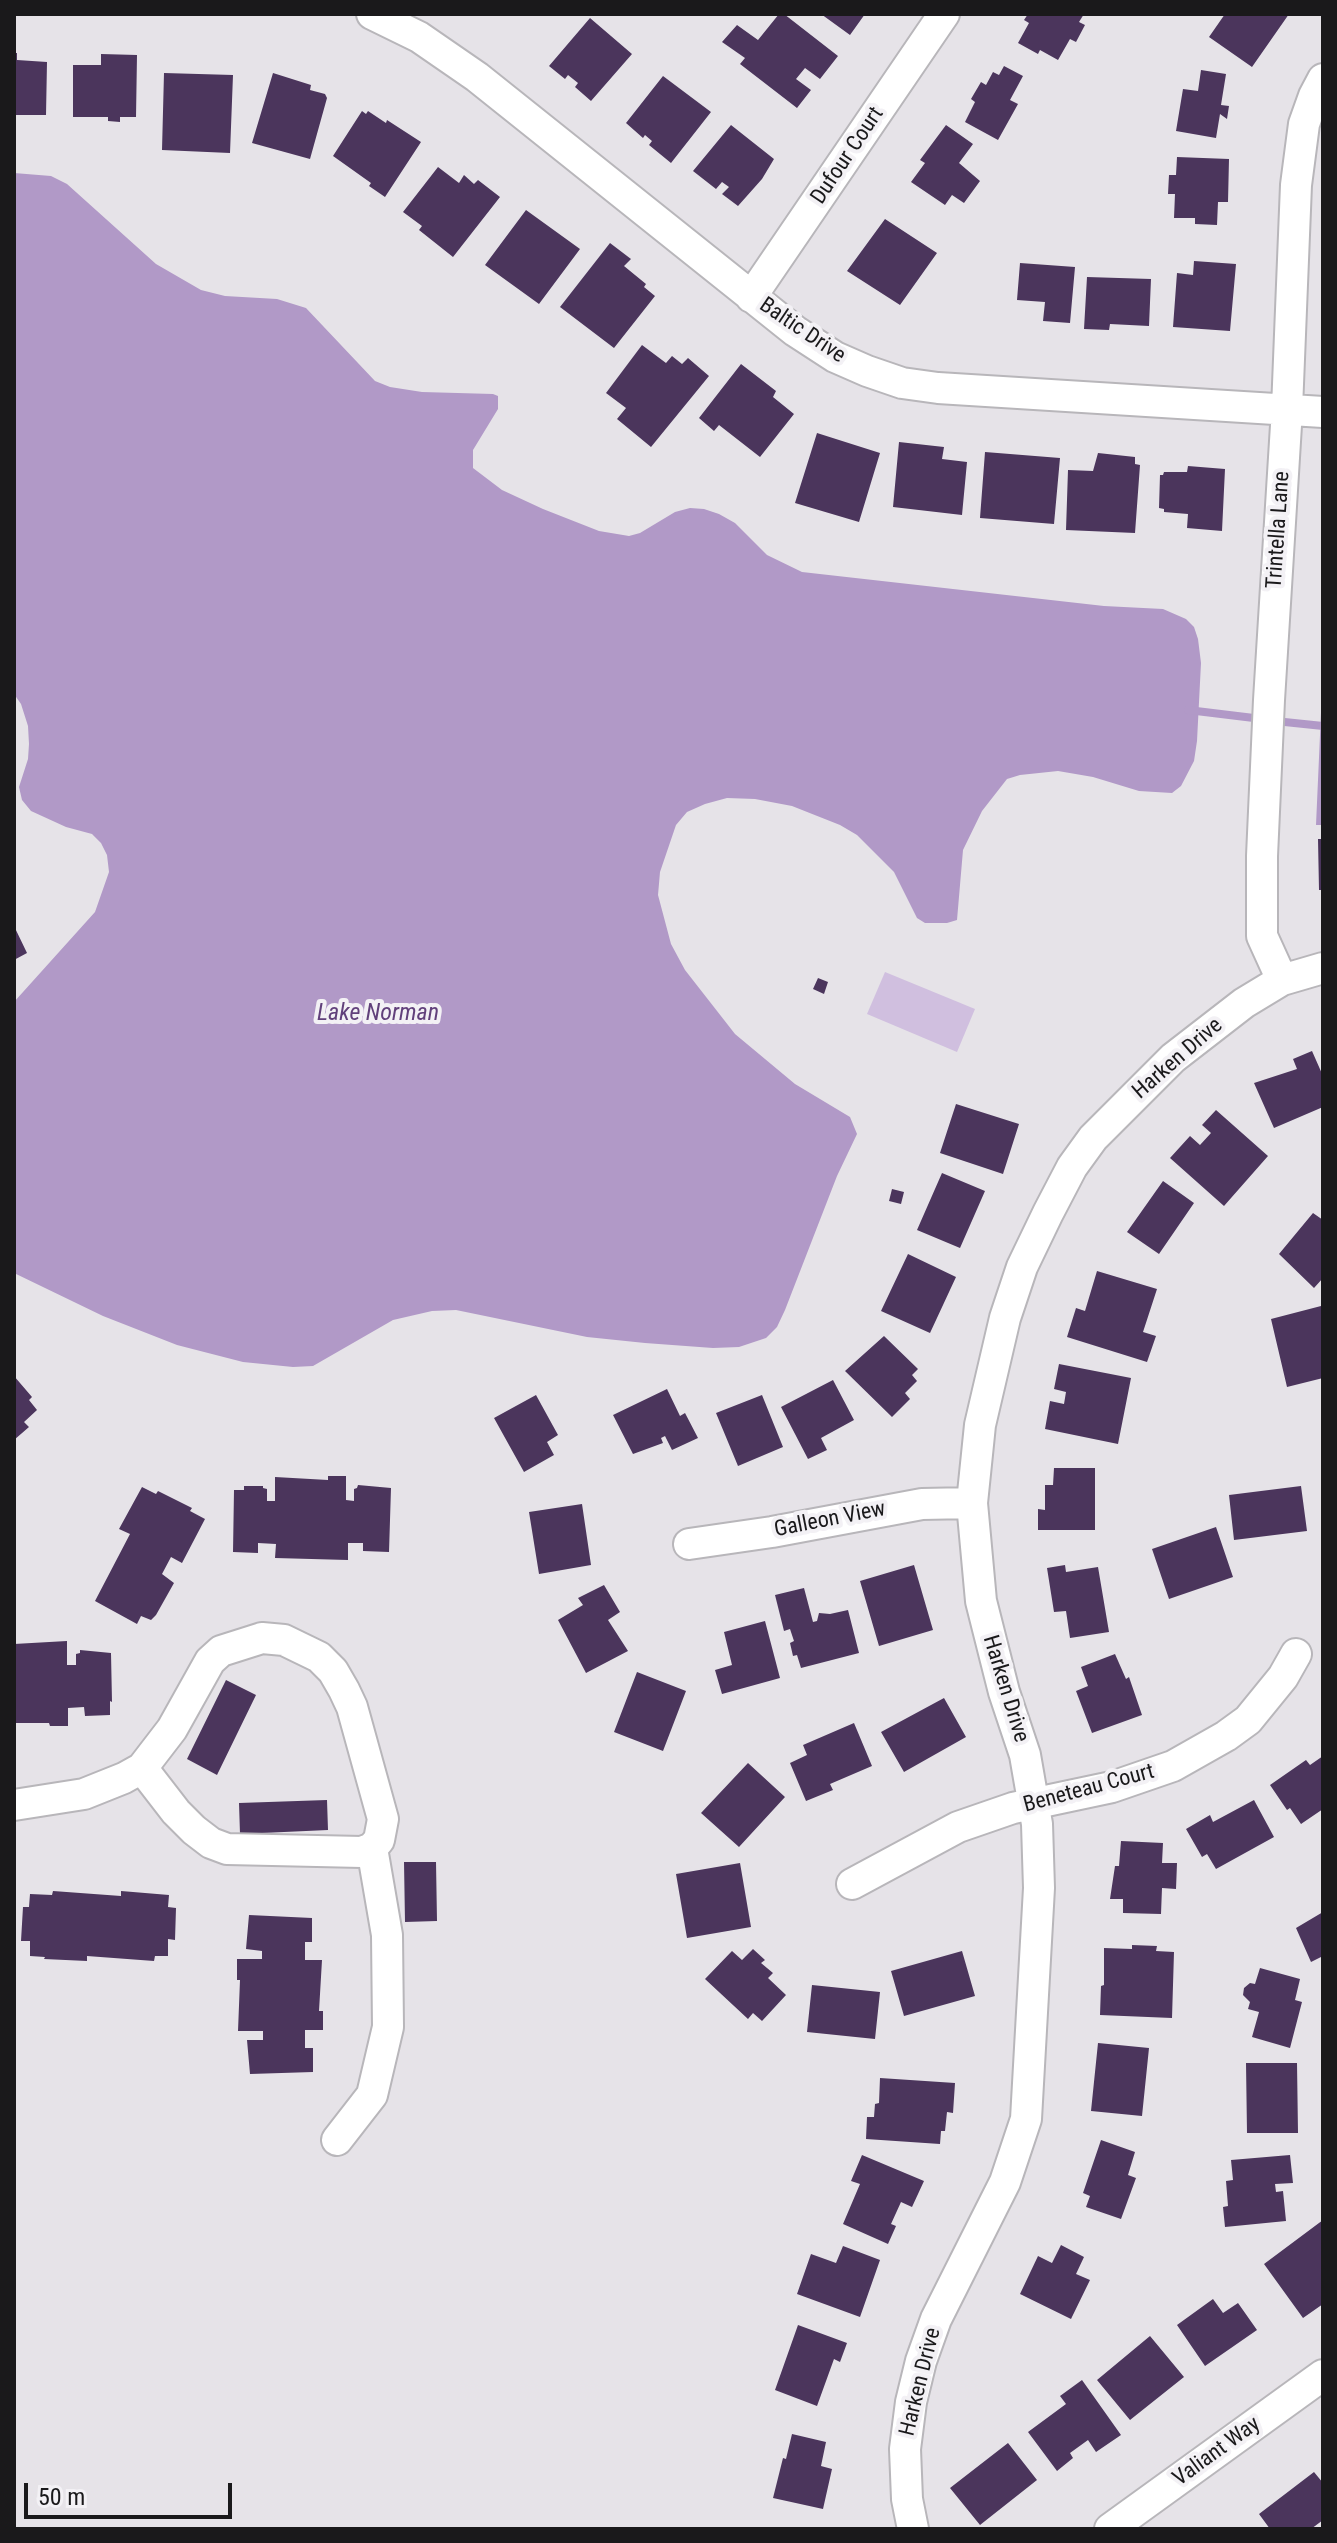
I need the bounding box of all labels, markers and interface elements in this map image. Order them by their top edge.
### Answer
street label: Dufour Court [806,102,890,210]
street label: Baltic Drive [754,293,850,369]
street label: Trintella Lane [1262,470,1296,590]
water label: Lake Norman [317,1000,439,1028]
street label: Harken Drive [1128,1013,1228,1105]
street label: Galleon View [772,1496,888,1544]
street label: Harken Drive [976,1632,1034,1746]
street label: Beneteau Court [1021,1759,1157,1819]
street label: Harken Drive [895,2325,947,2439]
street label: Valiant Way [1168,2412,1266,2492]
scale bar [28,2467,236,2517]
text: 50 m [38,2483,85,2511]

